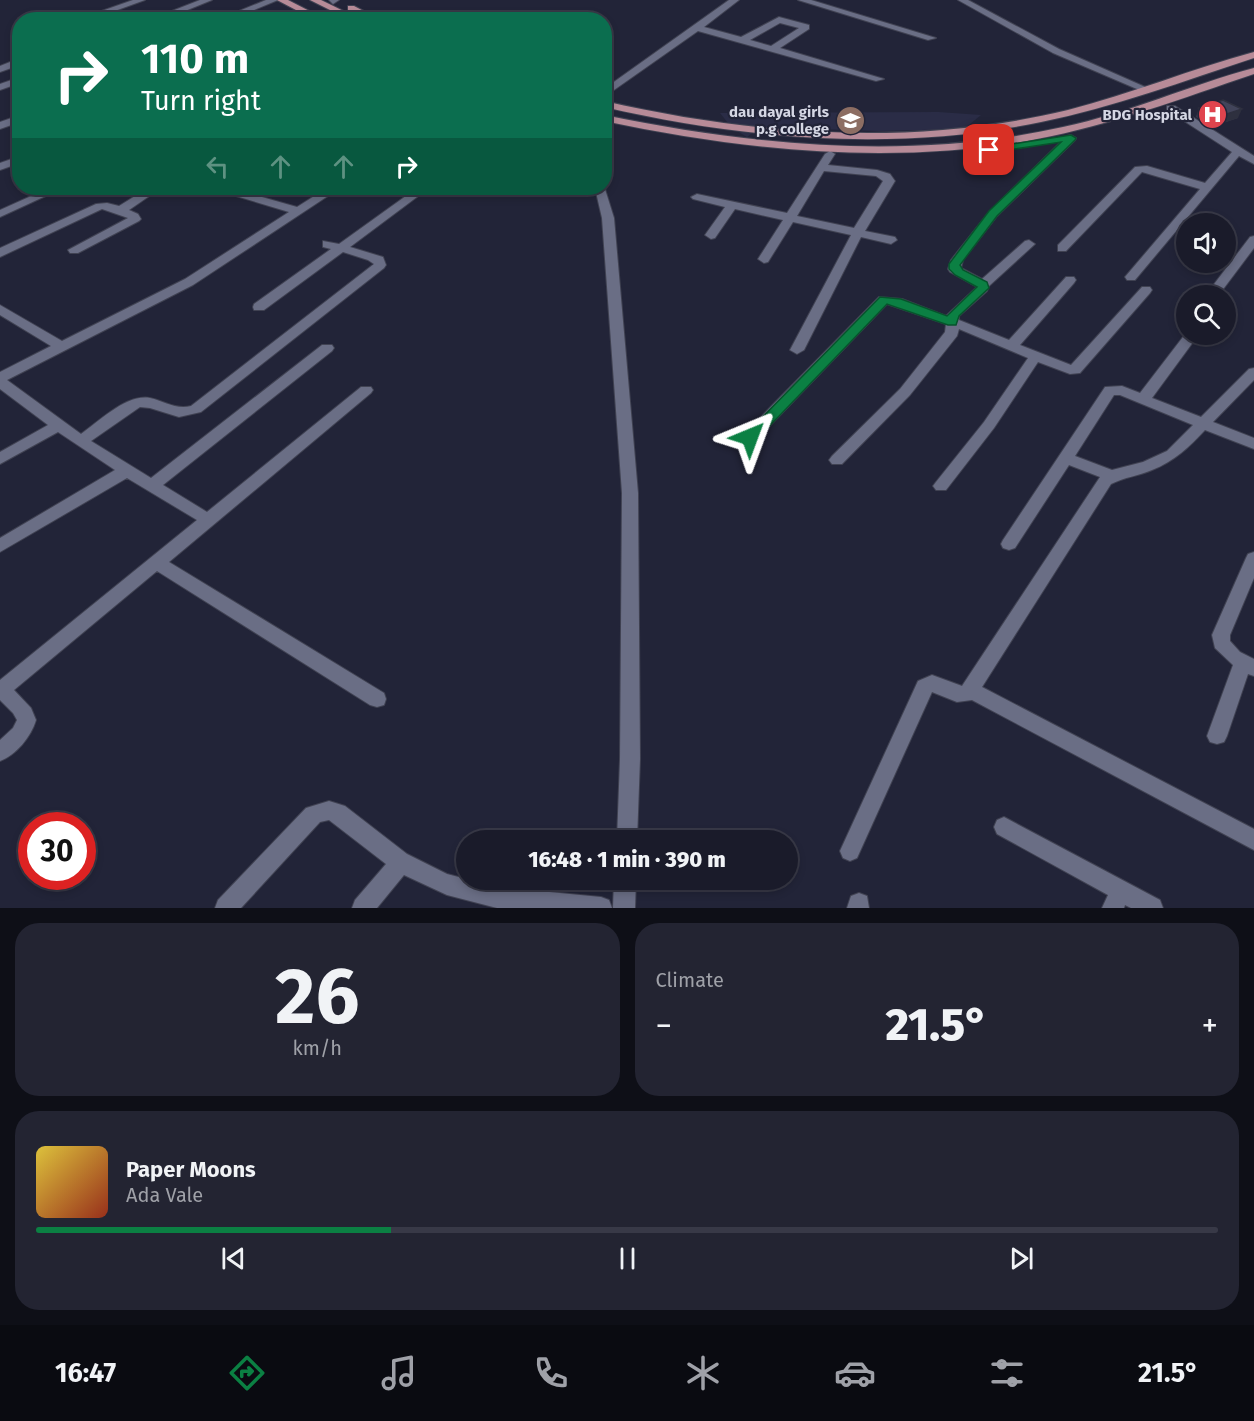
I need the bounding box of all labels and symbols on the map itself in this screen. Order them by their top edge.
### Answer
hospital icon: BDG Hospital [1197,99,1229,131]
place label: dau dayal girls p.g college [729,103,829,138]
school or university icon: dau dayal girls p.g college [834,105,866,137]
place label: BDG Hospital [1102,106,1193,124]
pin [963,124,1014,175]
position arrow [718,405,782,469]
speed limit sign: 30 [18,812,96,890]

